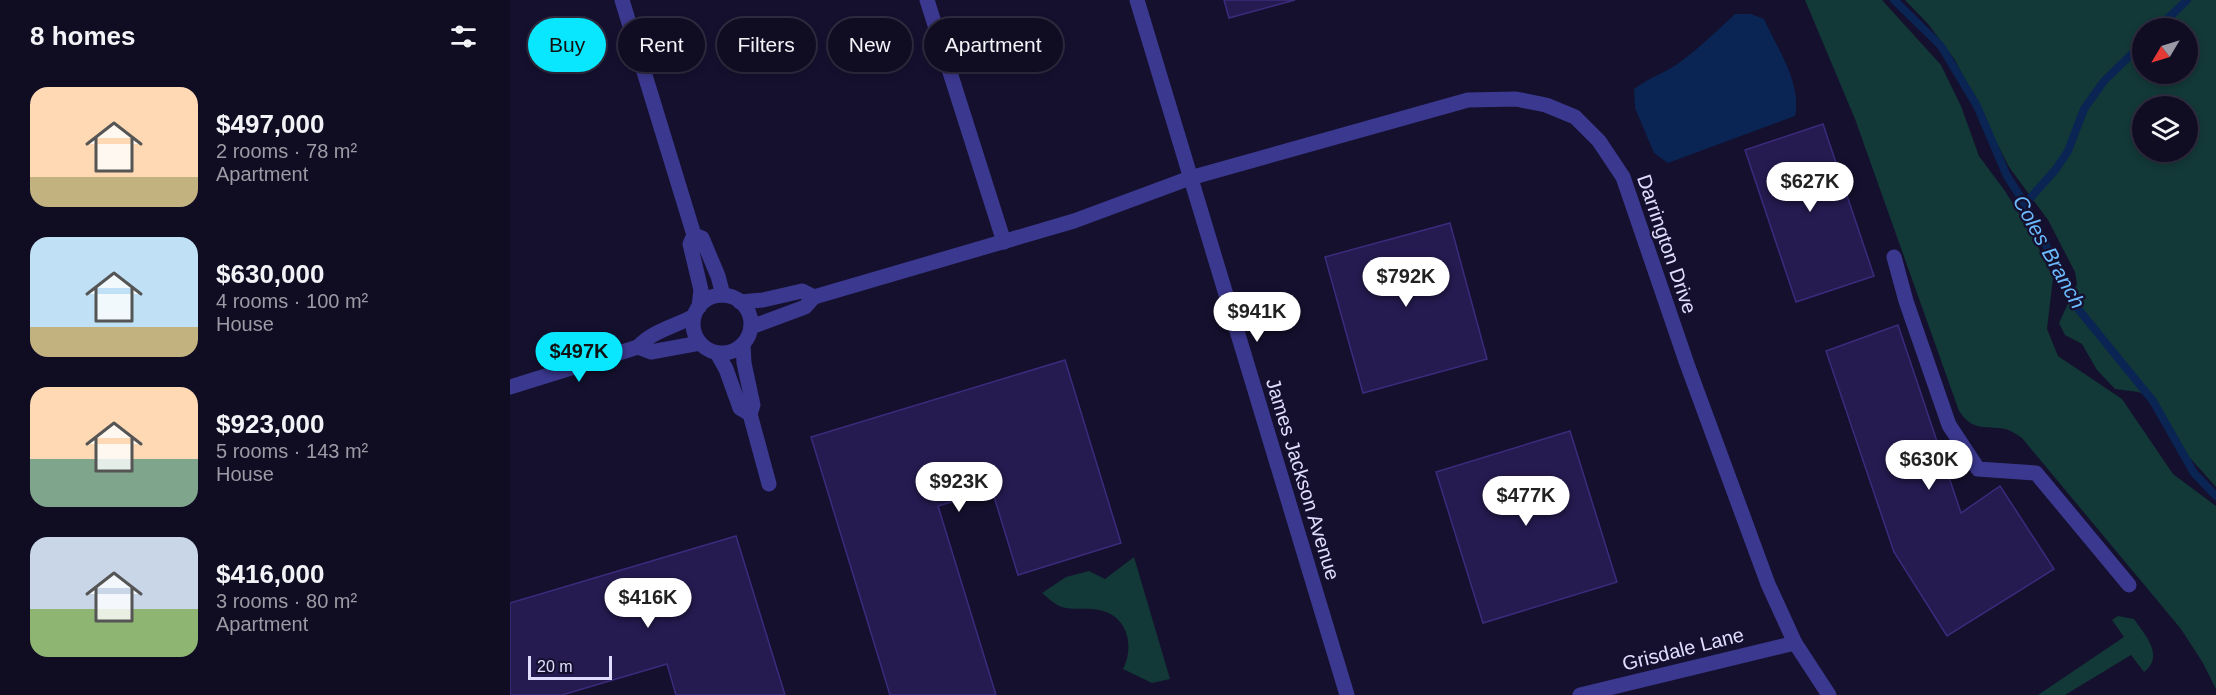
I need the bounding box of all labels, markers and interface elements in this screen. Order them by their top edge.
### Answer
chip: Buy [528,18,606,72]
chip: Rent [618,18,705,72]
chip: Filters [717,18,816,72]
chip: New [828,18,912,72]
chip: Apartment [924,18,1063,72]
north arrow [2132,18,2198,84]
map controls [2132,18,2198,162]
icon: filters [447,20,480,53]
text: 8 homes [30,21,136,51]
button: layers [2132,96,2198,162]
text: $497,000 [216,109,324,139]
icon: home [78,111,150,183]
text: 2 rooms · 78 m² [216,140,357,162]
pin: $627K [1768,162,1852,213]
text: Apartment [216,163,308,185]
text: $627K [1781,170,1839,192]
street label: Darrington Drive [1633,172,1701,316]
water label: Coles Branch [2009,191,2090,312]
pin: $792K [1364,257,1448,308]
text: $630,000 [216,259,324,289]
icon: home [78,261,150,333]
text: $792K [1377,265,1435,287]
text: 4 rooms · 100 m² [216,290,368,312]
pin: $941K [1215,292,1299,343]
text: $941K [1228,300,1286,322]
text: House [216,313,274,335]
pin: $497K [537,332,621,383]
text: $497K [550,340,608,362]
street label: James Jackson Avenue [1262,375,1344,583]
text: $923,000 [216,409,324,439]
icon: home [78,411,150,483]
text: 5 rooms · 143 m² [216,440,368,462]
pin: $630K [1887,440,1971,491]
text: $630K [1900,448,1958,470]
pin: $923K [917,462,1001,513]
text: House [216,463,274,485]
text: $923K [930,470,988,492]
pin: $477K [1484,476,1568,527]
text: $477K [1497,484,1555,506]
text: $416,000 [216,559,324,589]
icon: home [78,561,150,633]
pin: $416K [606,578,690,629]
text: $416K [619,586,677,608]
text: 3 rooms · 80 m² [216,590,357,612]
text: Apartment [216,613,308,635]
street label: Grisdale Lane [1620,623,1746,675]
scale bar [528,653,612,680]
text: 20 m [537,658,573,675]

